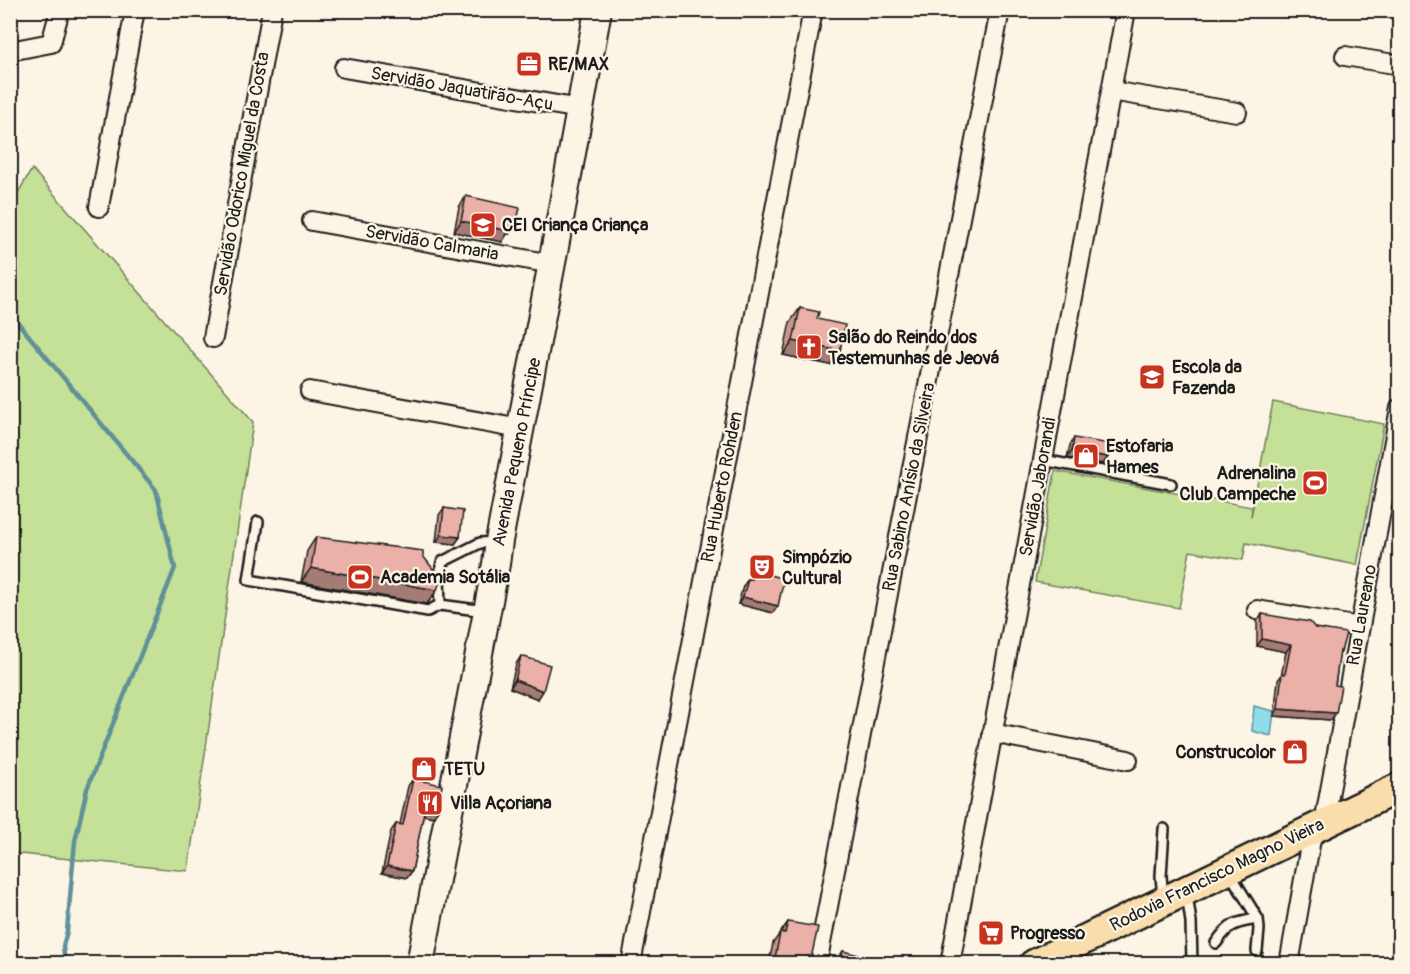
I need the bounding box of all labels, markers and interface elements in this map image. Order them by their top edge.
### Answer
office icon: RE/MAX [514,49,544,79]
street label: Servidão Odorico Miguel da Costa [209,50,275,298]
place label: RE/MAX [548,53,609,76]
street label: Servidão Jaquatirão-Açu [369,62,555,116]
school or university icon: CEI Criança Criança [468,210,498,240]
place label: CEI Criança Criança [502,214,649,237]
street label: Servidão Calmaria [364,220,500,266]
place label: Salão do Reindo dos Testemunhas de Jeová [827,326,1000,370]
church icon: Salão do Reindo dos Testemunhas de Jeová [794,332,824,362]
street label: Avenida Pequeno Príncipe [487,356,547,548]
place label: Escola da Fazenda [1172,356,1243,400]
school or university icon: Escola da Fazenda [1137,362,1167,392]
street label: Rua Sabino Anísio da Silveira [877,381,941,593]
street label: Rua Huberto Rohden [696,410,748,564]
street label: Servidão Jaborandi [1014,416,1062,558]
place label: Estofaria Hames [1106,435,1174,479]
shop icon: Estofaria Hames [1071,441,1101,471]
place label: Adrenalina Club Campeche [1180,462,1297,506]
sports icon: Adrenalina Club Campeche [1300,468,1330,498]
place label: Simpózio Cultural [782,546,852,590]
theatre icon: Simpózio Cultural [747,552,777,582]
sports icon: Academia Sotália [345,562,375,592]
street label: Rua Laureano [1342,562,1382,667]
place label: Academia Sotália [380,566,511,589]
shop icon: Construcolor [1280,737,1310,767]
place label: Construcolor [1176,741,1277,764]
shop icon: TETU [409,754,439,784]
place label: TETU [443,758,485,781]
restaurant icon: Villa Açoriana [415,788,445,818]
place label: Villa Açoriana [450,792,552,815]
street label: Rodovia Francisco Magno Vieira [1106,813,1328,937]
supermarket icon: Progresso [976,918,1006,948]
place label: Progresso [1010,922,1085,945]

